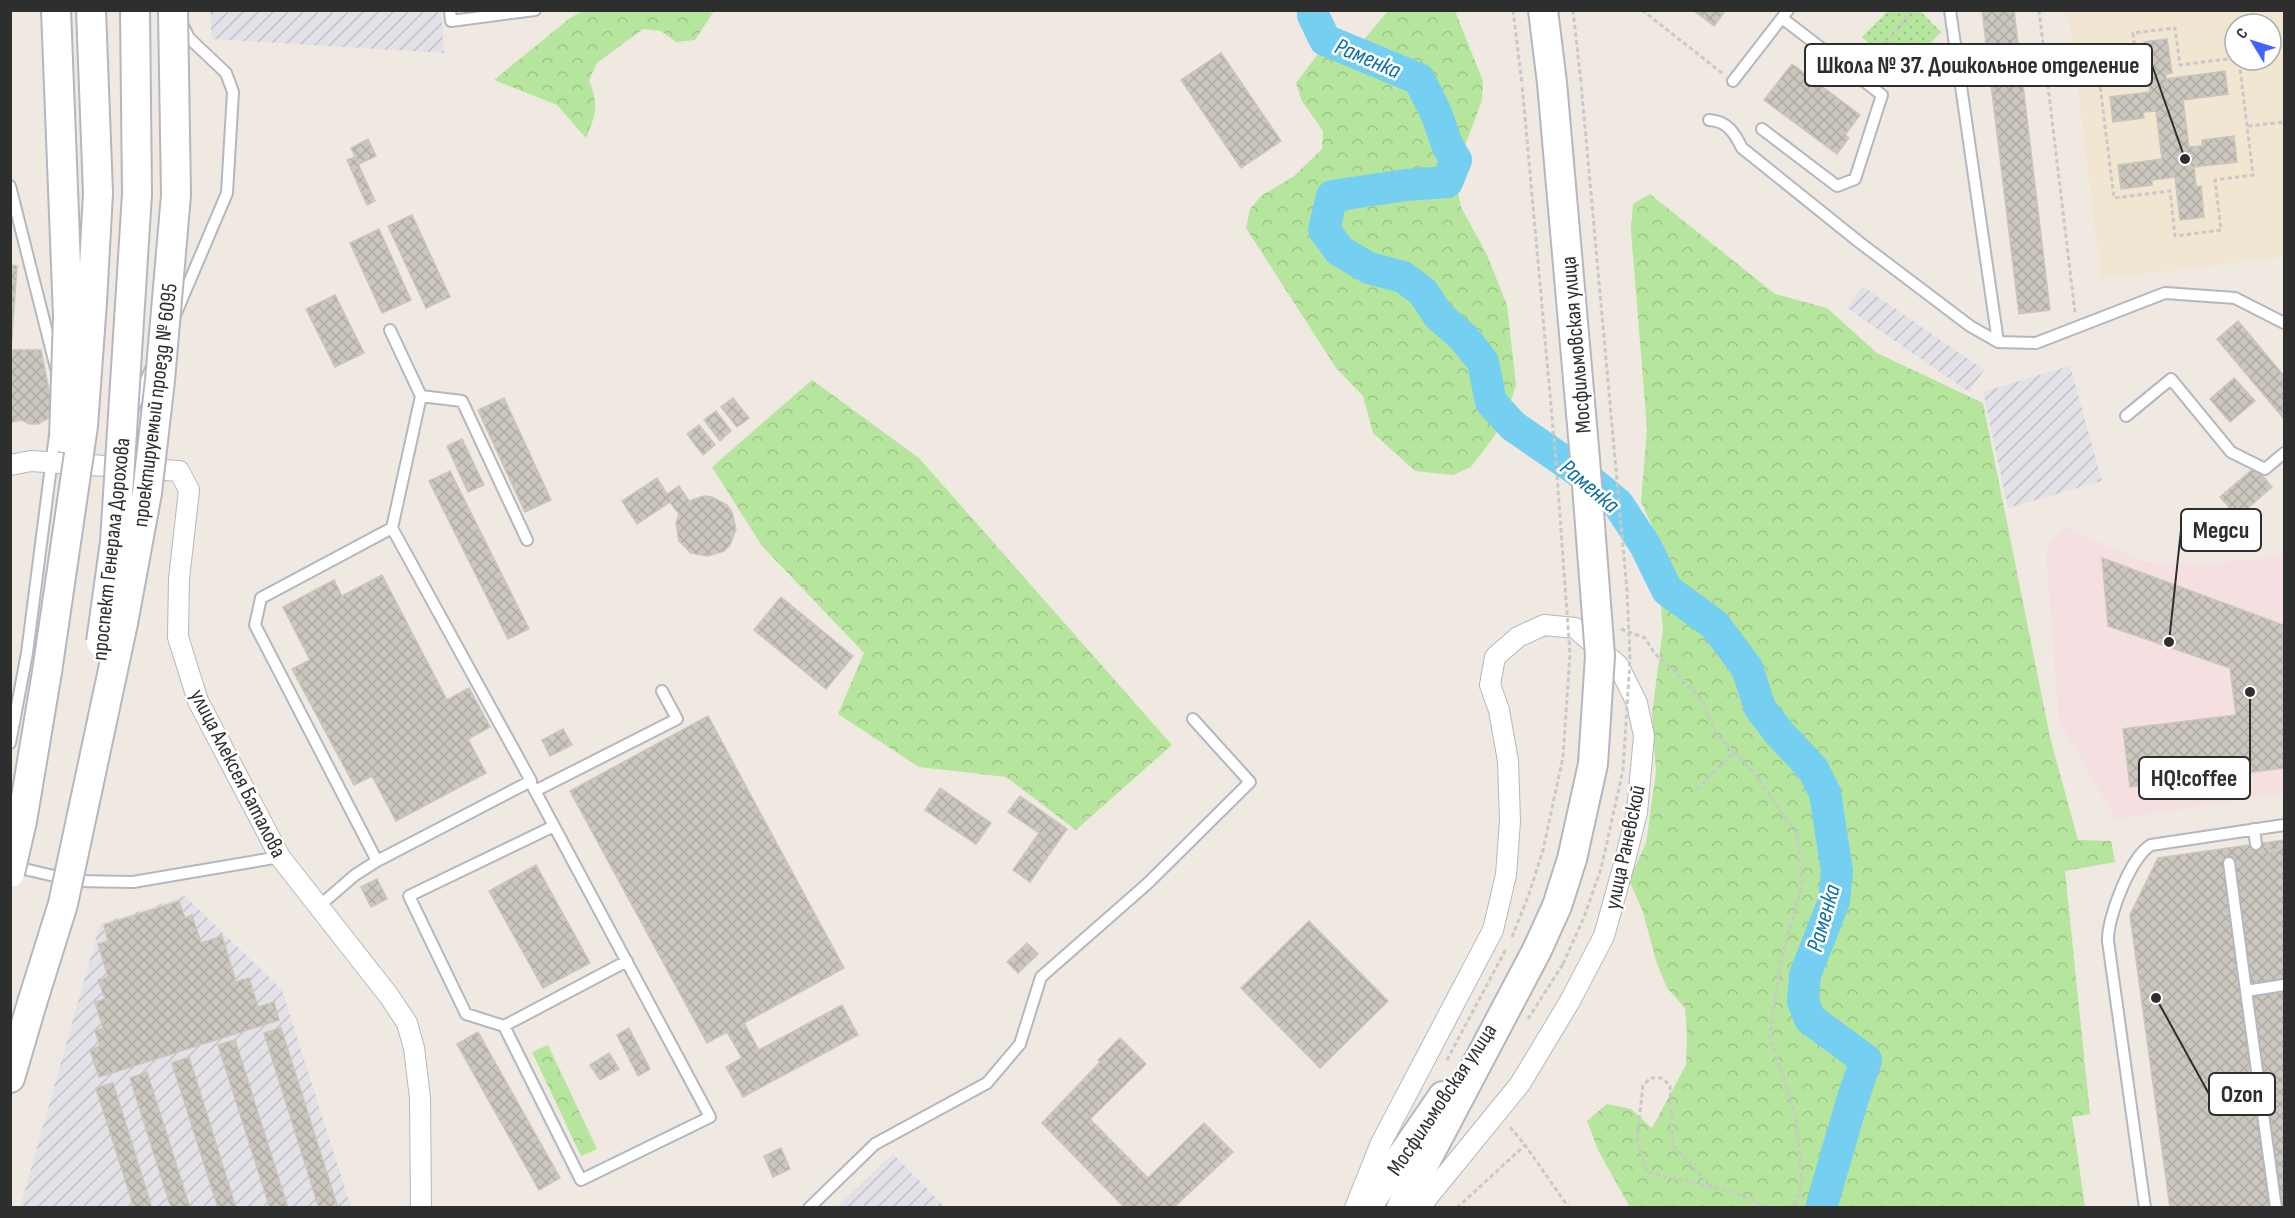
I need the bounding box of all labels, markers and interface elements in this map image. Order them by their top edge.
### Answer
north arrow [2223,12,2283,72]
text: С [2232,25,2252,43]
water label: Раменка [1330,32,1405,85]
callout: Школа № 37. Дошкольное отделение [1805,44,2152,86]
text: Школа № 37. Дошкольное отделение [1817,51,2139,80]
street label: Мосфильмовская улица [1555,255,1598,435]
street label: проектируемый проезд № 6095 [127,282,184,529]
street label: проспект Генерала Дорохова [86,436,137,662]
water label: Раменка [1554,453,1626,520]
callout: Медси [2181,509,2261,551]
text: Медси [2193,516,2249,545]
street label: улица Алексея Баталова [184,685,292,862]
callout: HQ!coffee [2139,757,2250,799]
text: HQ!coffee [2151,764,2237,793]
street label: улица Раневской [1599,783,1652,912]
water label: Раменка [1800,881,1847,955]
street label: Мосфильмовская улица [1381,1019,1503,1181]
callout: Ozon [2209,1073,2275,1115]
text: Ozon [2221,1080,2263,1109]

